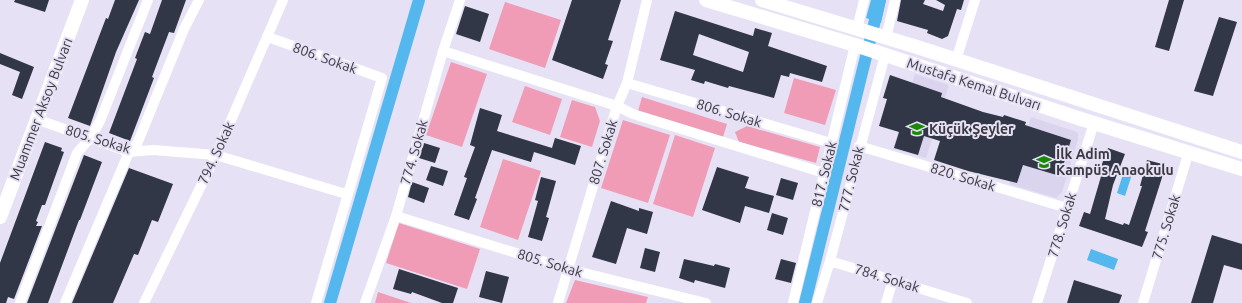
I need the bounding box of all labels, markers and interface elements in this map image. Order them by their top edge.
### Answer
street label: Muammer Aksoy Bulvarı [6,35,76,183]
street label: 806. Sokak [291,39,359,77]
street label: Mustafa Kemal Bulvarı [905,55,1043,113]
street label: 806. Sokak [695,96,763,130]
street label: 774. Sokak [397,118,431,186]
street label: 807. Sokak [586,118,620,186]
street label: 794. Sokak [195,119,237,187]
school or university icon: Küçük Şeyler [908,120,926,138]
place label: Küçük Şeyler [929,121,1014,138]
street label: 805. Sokak [64,122,132,156]
street label: 817. Sokak [808,139,840,209]
street label: 777. Sokak [835,144,867,214]
place label: İlk Adim Kampüs Anaokulu [1056,145,1174,178]
school or university icon: İlk Adim Kampüs Anaokulu [1035,153,1053,171]
street label: 820. Sokak [929,160,997,194]
street label: 778. Sokak [1045,191,1079,259]
street label: 775. Sokak [1149,193,1183,261]
street label: 805. Sokak [516,246,584,280]
street label: 784. Sokak [853,261,921,295]

